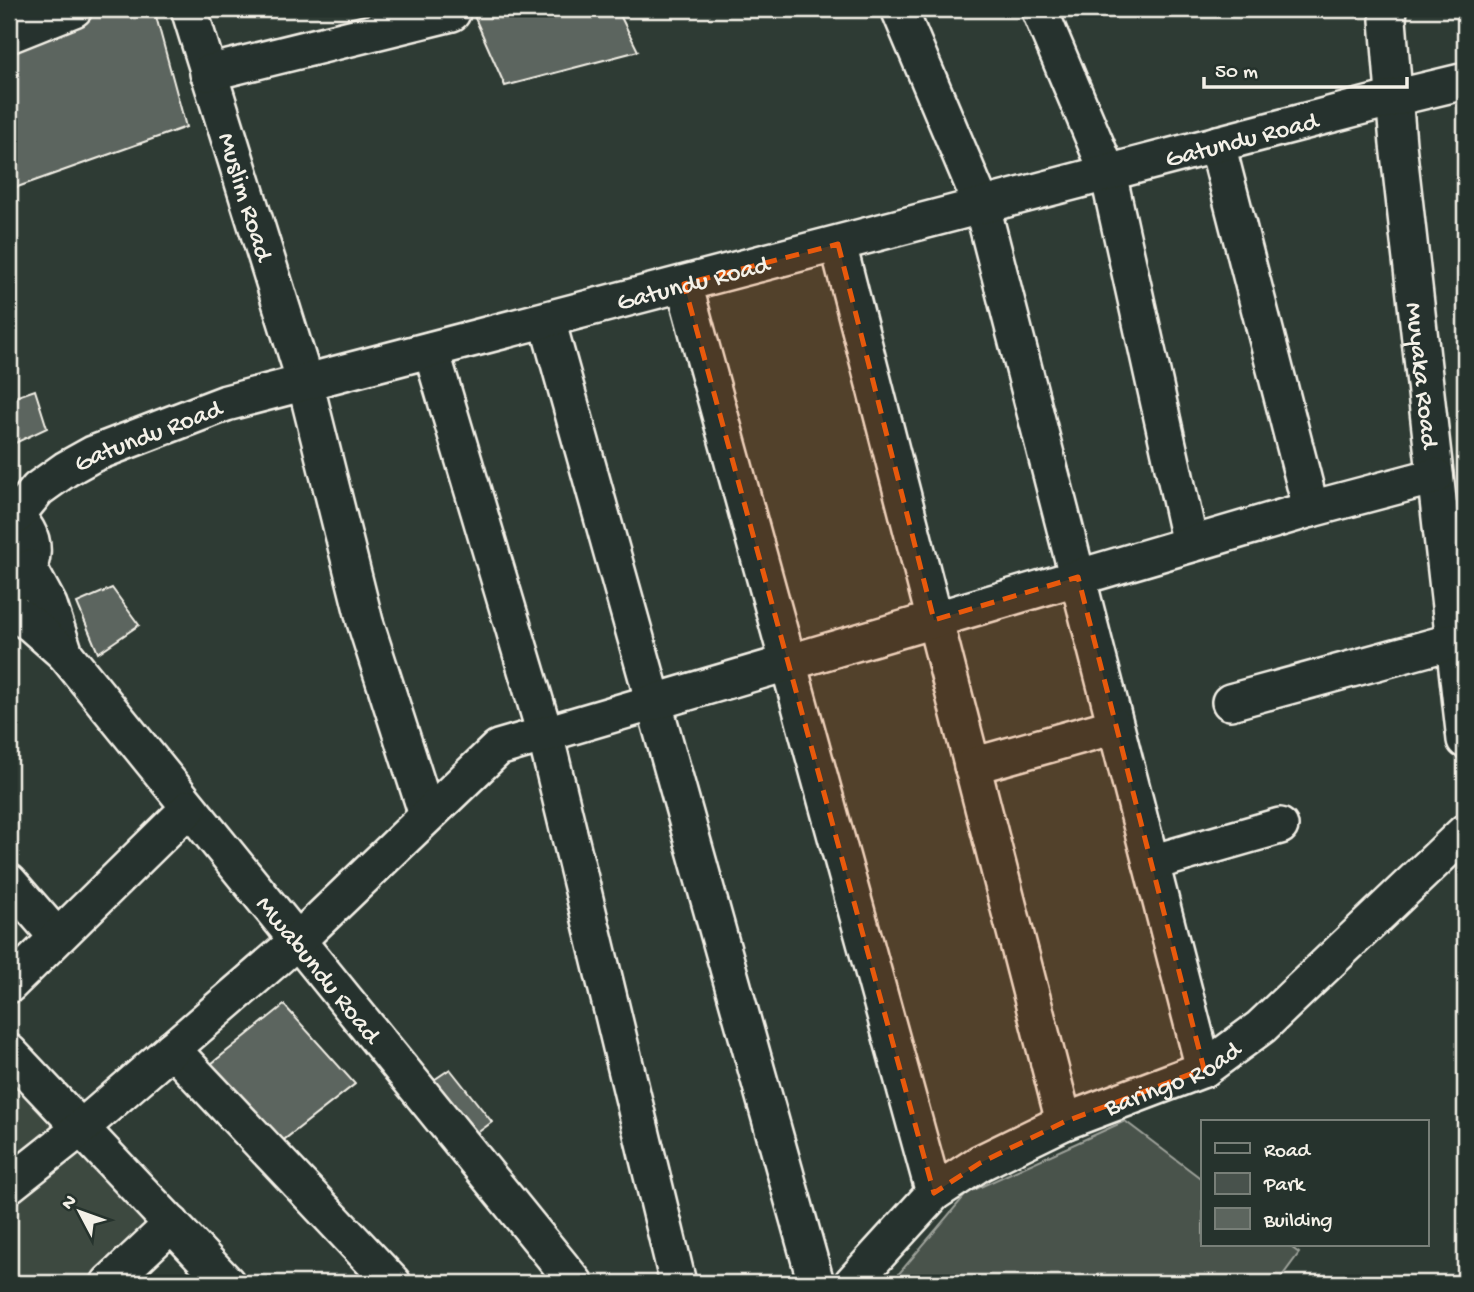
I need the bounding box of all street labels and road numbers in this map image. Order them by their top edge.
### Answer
street label: Gatundu Road [1163,107,1323,177]
street label: Muslim Road [208,130,278,267]
street label: Gatundu Road [614,250,775,320]
street label: Muyaka Road [1396,301,1443,452]
street label: Gatundu Road [70,395,229,482]
street label: Mwabundu Road [247,891,387,1053]
street label: Baringo Road [1100,1035,1250,1126]

